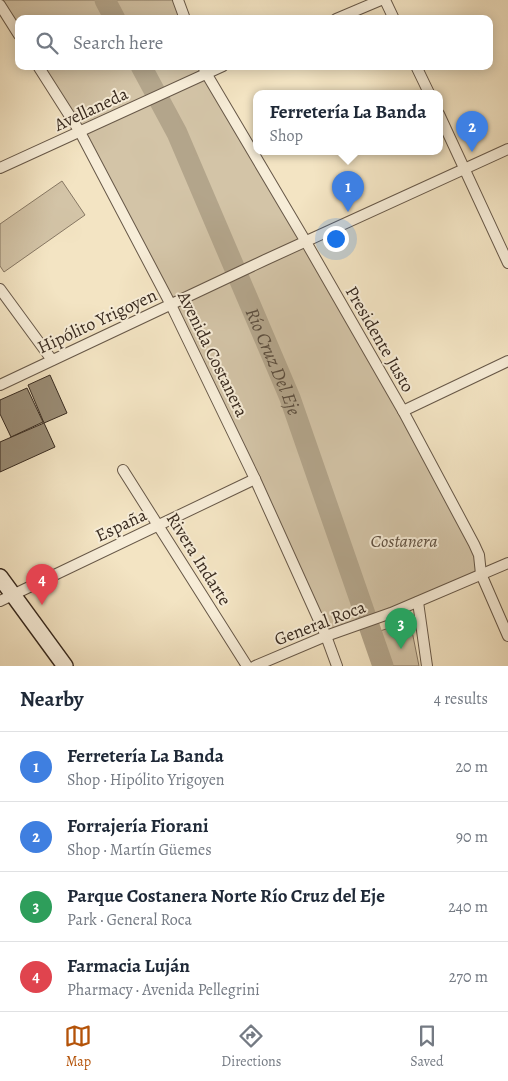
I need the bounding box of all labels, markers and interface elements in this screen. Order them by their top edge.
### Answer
search box [15,15,493,70]
icon: search [33,29,61,57]
text: Search here [73,30,163,56]
street label: Avellaneda [49,81,132,137]
popup [253,90,443,155]
text: Ferretería La Banda [270,99,426,125]
pin: 2 [456,111,488,152]
text: Shop [270,125,303,147]
pin: 1 [332,171,364,212]
your location [323,226,349,252]
street label: Presidente Justo [340,281,420,397]
street label: Hipólito Yrigoyen [33,283,161,359]
street label: Avenida Costanera [172,286,254,421]
water label: Río Cruz Del Eje [239,304,307,419]
street label: España [91,502,151,547]
street label: Rivera Indarte [161,508,237,610]
park label: Costanera [371,529,437,553]
pin: 4 [26,564,58,605]
street label: General Roca [271,594,370,651]
pin: 3 [385,608,417,649]
text: Nearby [20,685,83,713]
text: 4 results [434,688,488,710]
text: Ferretería La Banda [67,743,224,769]
text: 1 [33,756,39,778]
text: 20 m [455,756,488,778]
text: Shop · Hipólito Yrigoyen [67,769,225,791]
text: Forrajería Fiorani [67,813,209,839]
text: 2 [32,826,40,848]
text: 90 m [456,826,488,848]
text: Shop · Martín Güemes [67,839,212,861]
text: Parque Costanera Norte Río Cruz del Eje [67,883,385,909]
text: 3 [33,896,39,918]
text: 240 m [448,896,488,918]
text: Park · General Roca [67,909,192,931]
text: Farmacia Luján [67,953,190,979]
text: 4 [32,966,40,988]
text: 270 m [449,966,488,988]
text: Pharmacy · Avenida Pellegrini [67,979,260,1001]
tab: Map [64,1022,92,1071]
tab: Directions [221,1022,281,1071]
tab: Saved [410,1022,444,1071]

